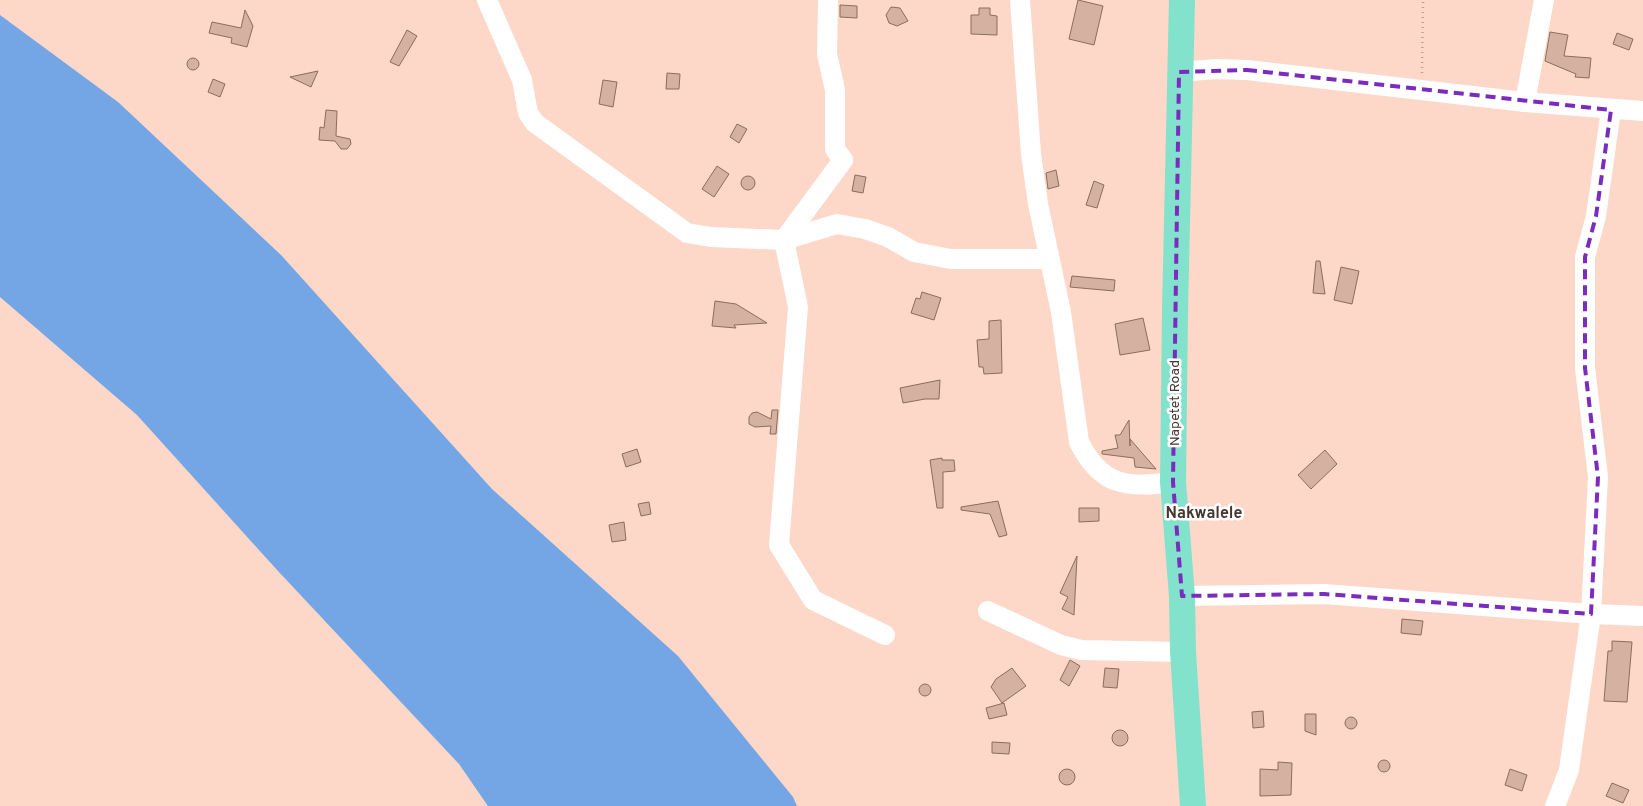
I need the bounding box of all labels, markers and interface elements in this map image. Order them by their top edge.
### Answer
street label: Napetet Road [1167,360,1184,446]
district label: Nakwalele [1166,504,1243,524]

